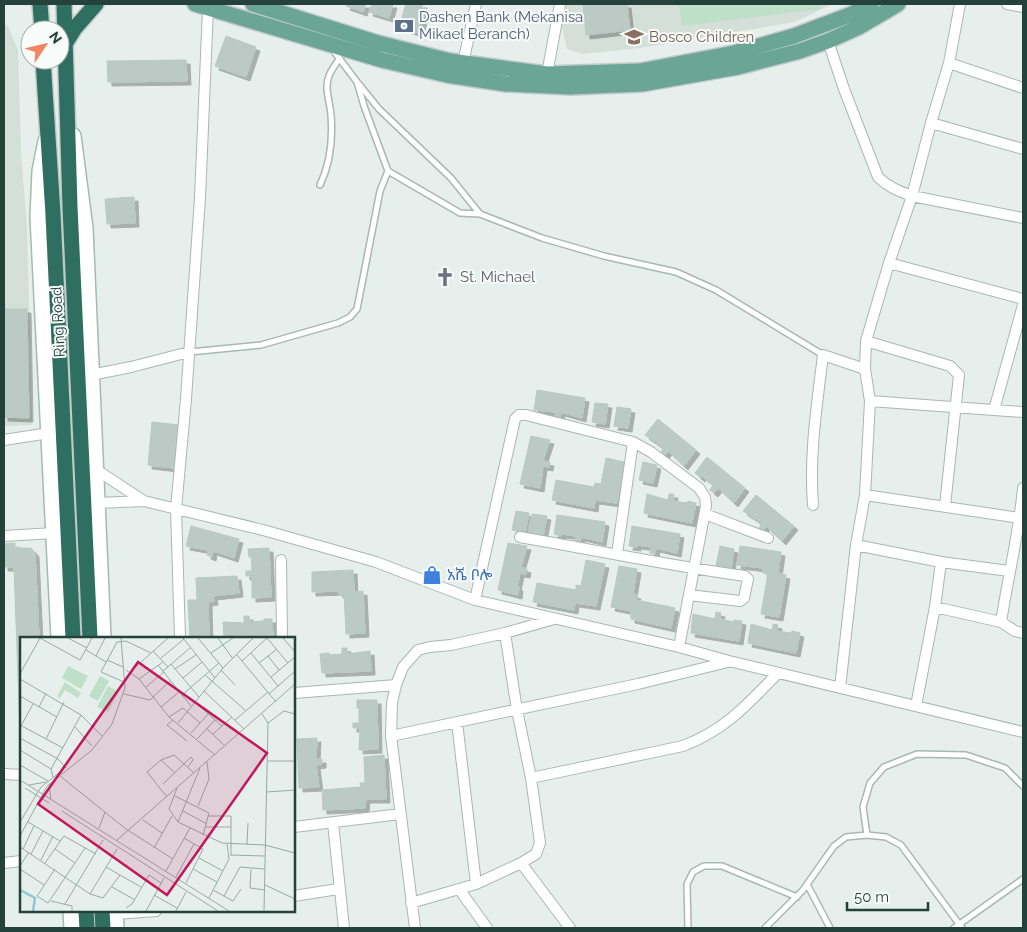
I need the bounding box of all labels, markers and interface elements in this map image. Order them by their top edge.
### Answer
place label: Dashen Bank (Mekanisa Mikael Beranch) [419,8,583,43]
bank icon: Dashen Bank (Mekanisa Mikael Beranch) [393,15,415,37]
north arrow [20,20,70,70]
school or university icon: Bosco Children [623,26,645,48]
place label: Bosco Children [649,28,754,46]
text: N [46,29,65,47]
church icon: St. Michael [434,266,456,288]
place label: St. Michael [460,268,536,286]
street label: Ring Road [47,286,69,358]
shop icon: አሼ ቦሎ [421,564,443,586]
place label: አሼ ቦሎ [447,566,492,584]
inset map [20,637,295,912]
scale bar [847,880,928,912]
text: 50 m [854,888,889,906]

